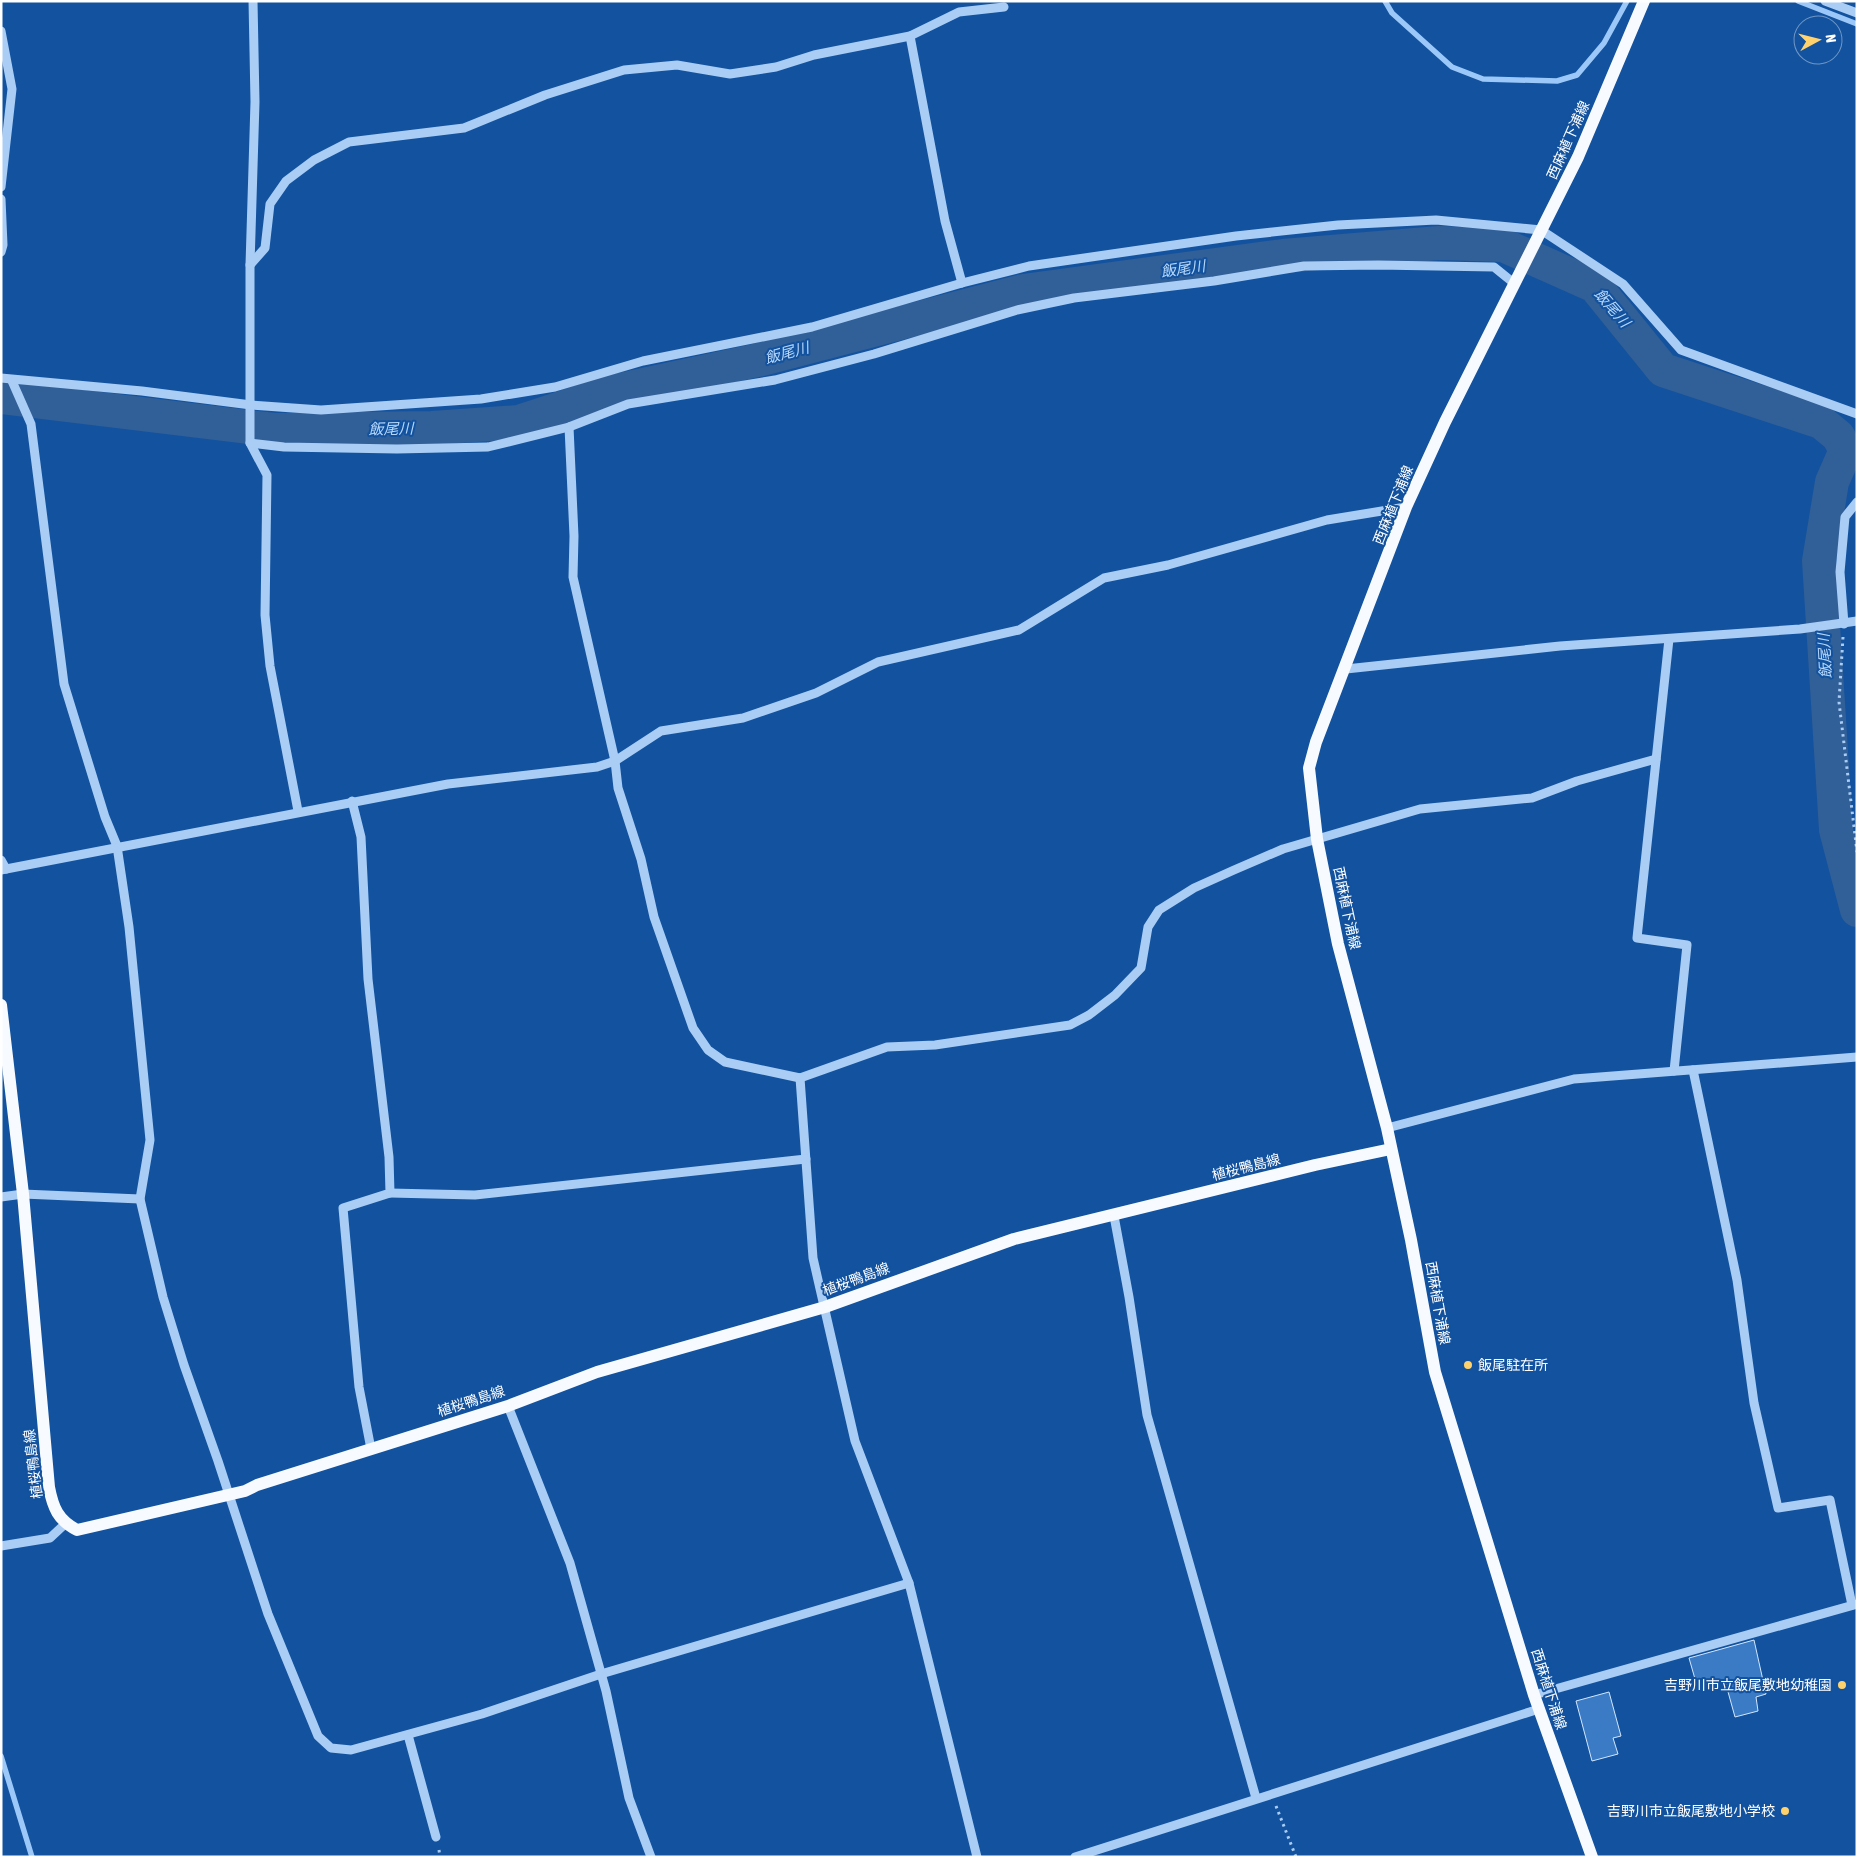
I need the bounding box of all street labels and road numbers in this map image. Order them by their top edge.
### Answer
street label: 西麻植下浦線 [1544,98,1592,182]
street label: 西麻植下浦線 [1370,463,1416,547]
street label: 西麻植下浦線 [1330,865,1364,951]
street label: 植桜鴨島線 [1210,1151,1282,1183]
street label: 植桜鴨島線 [820,1260,892,1298]
street label: 西麻植下浦線 [1423,1260,1453,1346]
street label: 植桜鴨島線 [435,1383,507,1419]
street label: 植桜鴨島線 [21,1428,45,1500]
street label: 西麻植下浦線 [1528,1647,1570,1731]

